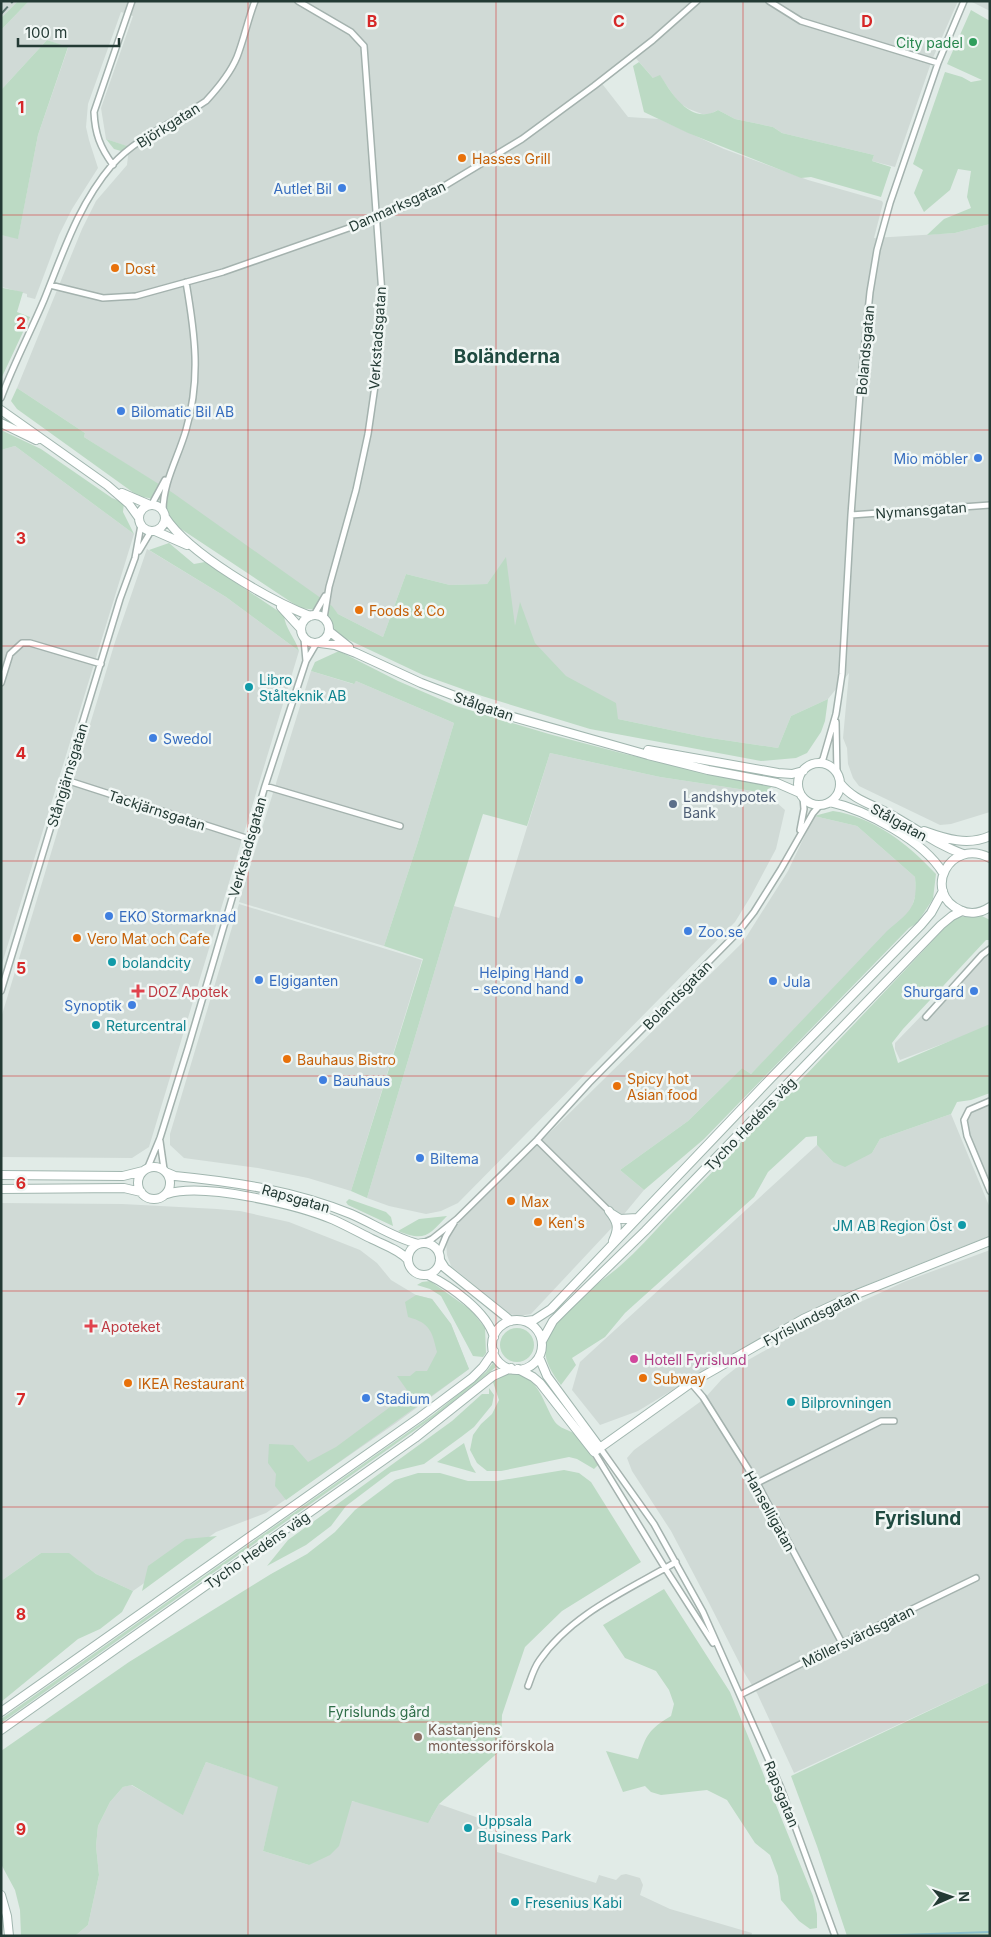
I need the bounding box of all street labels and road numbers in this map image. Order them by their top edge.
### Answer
street label: Björkgatan [133,99,203,151]
street label: Danmarksgatan [346,177,448,235]
street label: Verkstadsgatan [365,286,389,390]
street label: Bolandsgatan [853,304,877,396]
street label: Nymansgatan [875,498,967,522]
street label: Stålgatan [452,688,516,724]
street label: Stångjärnsgatan [43,721,91,829]
street label: Tackjärnsgatan [106,786,208,834]
street label: Verkstadsgatan [225,795,269,899]
street label: Stålgatan [868,800,930,844]
street label: Bolandsgatan [639,957,715,1033]
street label: Tycho Hedéns väg [701,1074,799,1174]
street label: Rapsgatan [260,1180,332,1216]
street label: Fyrislundsgatan [760,1287,862,1349]
street label: Hanselligatan [741,1468,799,1554]
street label: Tycho Hedéns väg [202,1508,312,1592]
street label: Möllersvärdsgatan [799,1601,917,1671]
street label: Rapsgatan [761,1758,803,1830]

